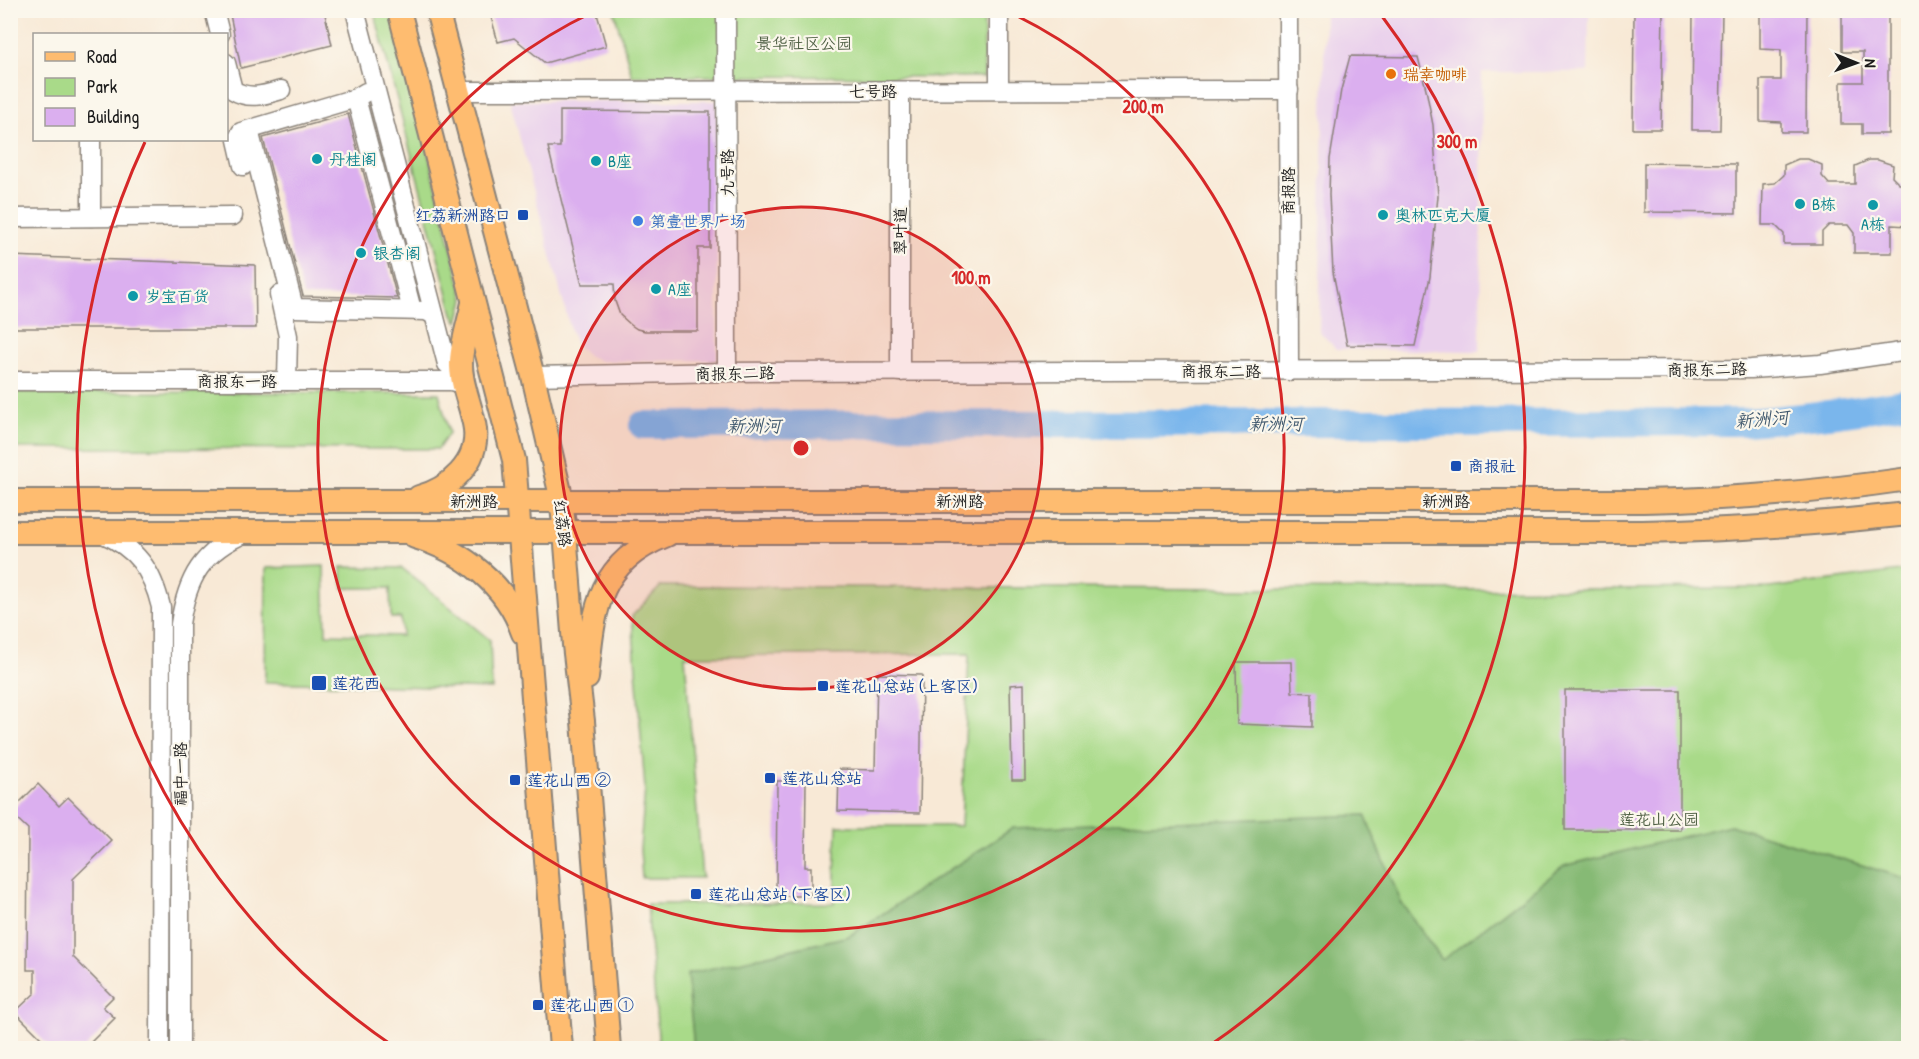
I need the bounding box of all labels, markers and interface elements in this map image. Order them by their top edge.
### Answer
park label: 景华社区公园 [756,32,852,54]
legend [33,33,228,141]
north arrow [1826,33,1886,93]
text: Road [87,44,117,69]
text: N [1860,59,1882,68]
place label: 瑞幸咖啡 [1403,63,1467,85]
marker: 瑞幸咖啡 [1384,67,1398,81]
text: Park [87,74,118,99]
street label: 七号路 [849,80,897,102]
text: 200 m [1123,94,1163,119]
text: Building [87,104,139,129]
text: 300 m [1437,129,1477,154]
place label: 丹桂阁 [329,148,377,170]
street label: 九号路 [716,149,738,197]
place label: B座 [608,150,632,172]
marker: 丹桂阁 [310,152,324,166]
marker: B座 [589,154,603,168]
street label: 商报路 [1277,167,1299,215]
place label: B栋 [1812,193,1836,215]
marker: B栋 [1793,197,1807,211]
marker: A栋 [1866,198,1880,212]
place label: 红荔新洲路口 [415,204,511,226]
place label: 奥林匹克大厦 [1395,204,1491,226]
street label: 翠叶道 [889,207,911,255]
marker: 红荔新洲路口 [516,208,530,222]
marker: 奥林匹克大厦 [1376,208,1390,222]
place label: 第壹世界广场 [650,210,746,232]
place label: A栋 [1861,213,1885,235]
marker: 第壹世界广场 [631,214,645,228]
place label: 银杏阁 [373,242,421,264]
marker: 银杏阁 [354,246,368,260]
text: 100 m [951,265,991,290]
place label: A座 [668,278,692,300]
marker: A座 [649,282,663,296]
place label: 岁宝百货 [145,285,209,307]
marker: 岁宝百货 [126,289,140,303]
street label: 商报东二路 [1667,357,1747,381]
street label: 商报东二路 [1181,360,1261,382]
street label: 商报东二路 [695,361,775,385]
street label: 商报东一路 [197,370,277,392]
water label: 新洲河 [1734,404,1793,434]
water label: 新洲河 [1249,411,1306,436]
water label: 新洲河 [727,413,784,438]
centre of rings [791,438,811,458]
place label: 商报社 [1468,455,1516,477]
marker: 商报社 [1449,459,1463,473]
street label: 新洲路 [450,490,498,512]
street label: 新洲路 [936,490,984,512]
street label: 新洲路 [1422,490,1470,512]
street label: 红荔路 [549,498,577,548]
place label: 莲花西 [332,672,380,694]
marker: 莲花西 [310,674,328,692]
place label: 莲花山总站 (上客区) [835,675,978,697]
marker: 莲花山总站 (上客区) [816,679,830,693]
street label: 福中一路 [169,742,191,806]
place label: 莲花山总站 [782,767,862,789]
place label: 莲花山西 ② [527,769,611,791]
marker: 莲花山总站 [763,771,777,785]
marker: 莲花山西 ② [508,773,522,787]
park label: 莲花山公园 [1619,808,1699,830]
place label: 莲花山总站 (下客区) [708,883,851,905]
marker: 莲花山总站 (下客区) [689,887,703,901]
place label: 莲花山西 ① [550,994,634,1016]
marker: 莲花山西 ① [531,998,545,1012]

